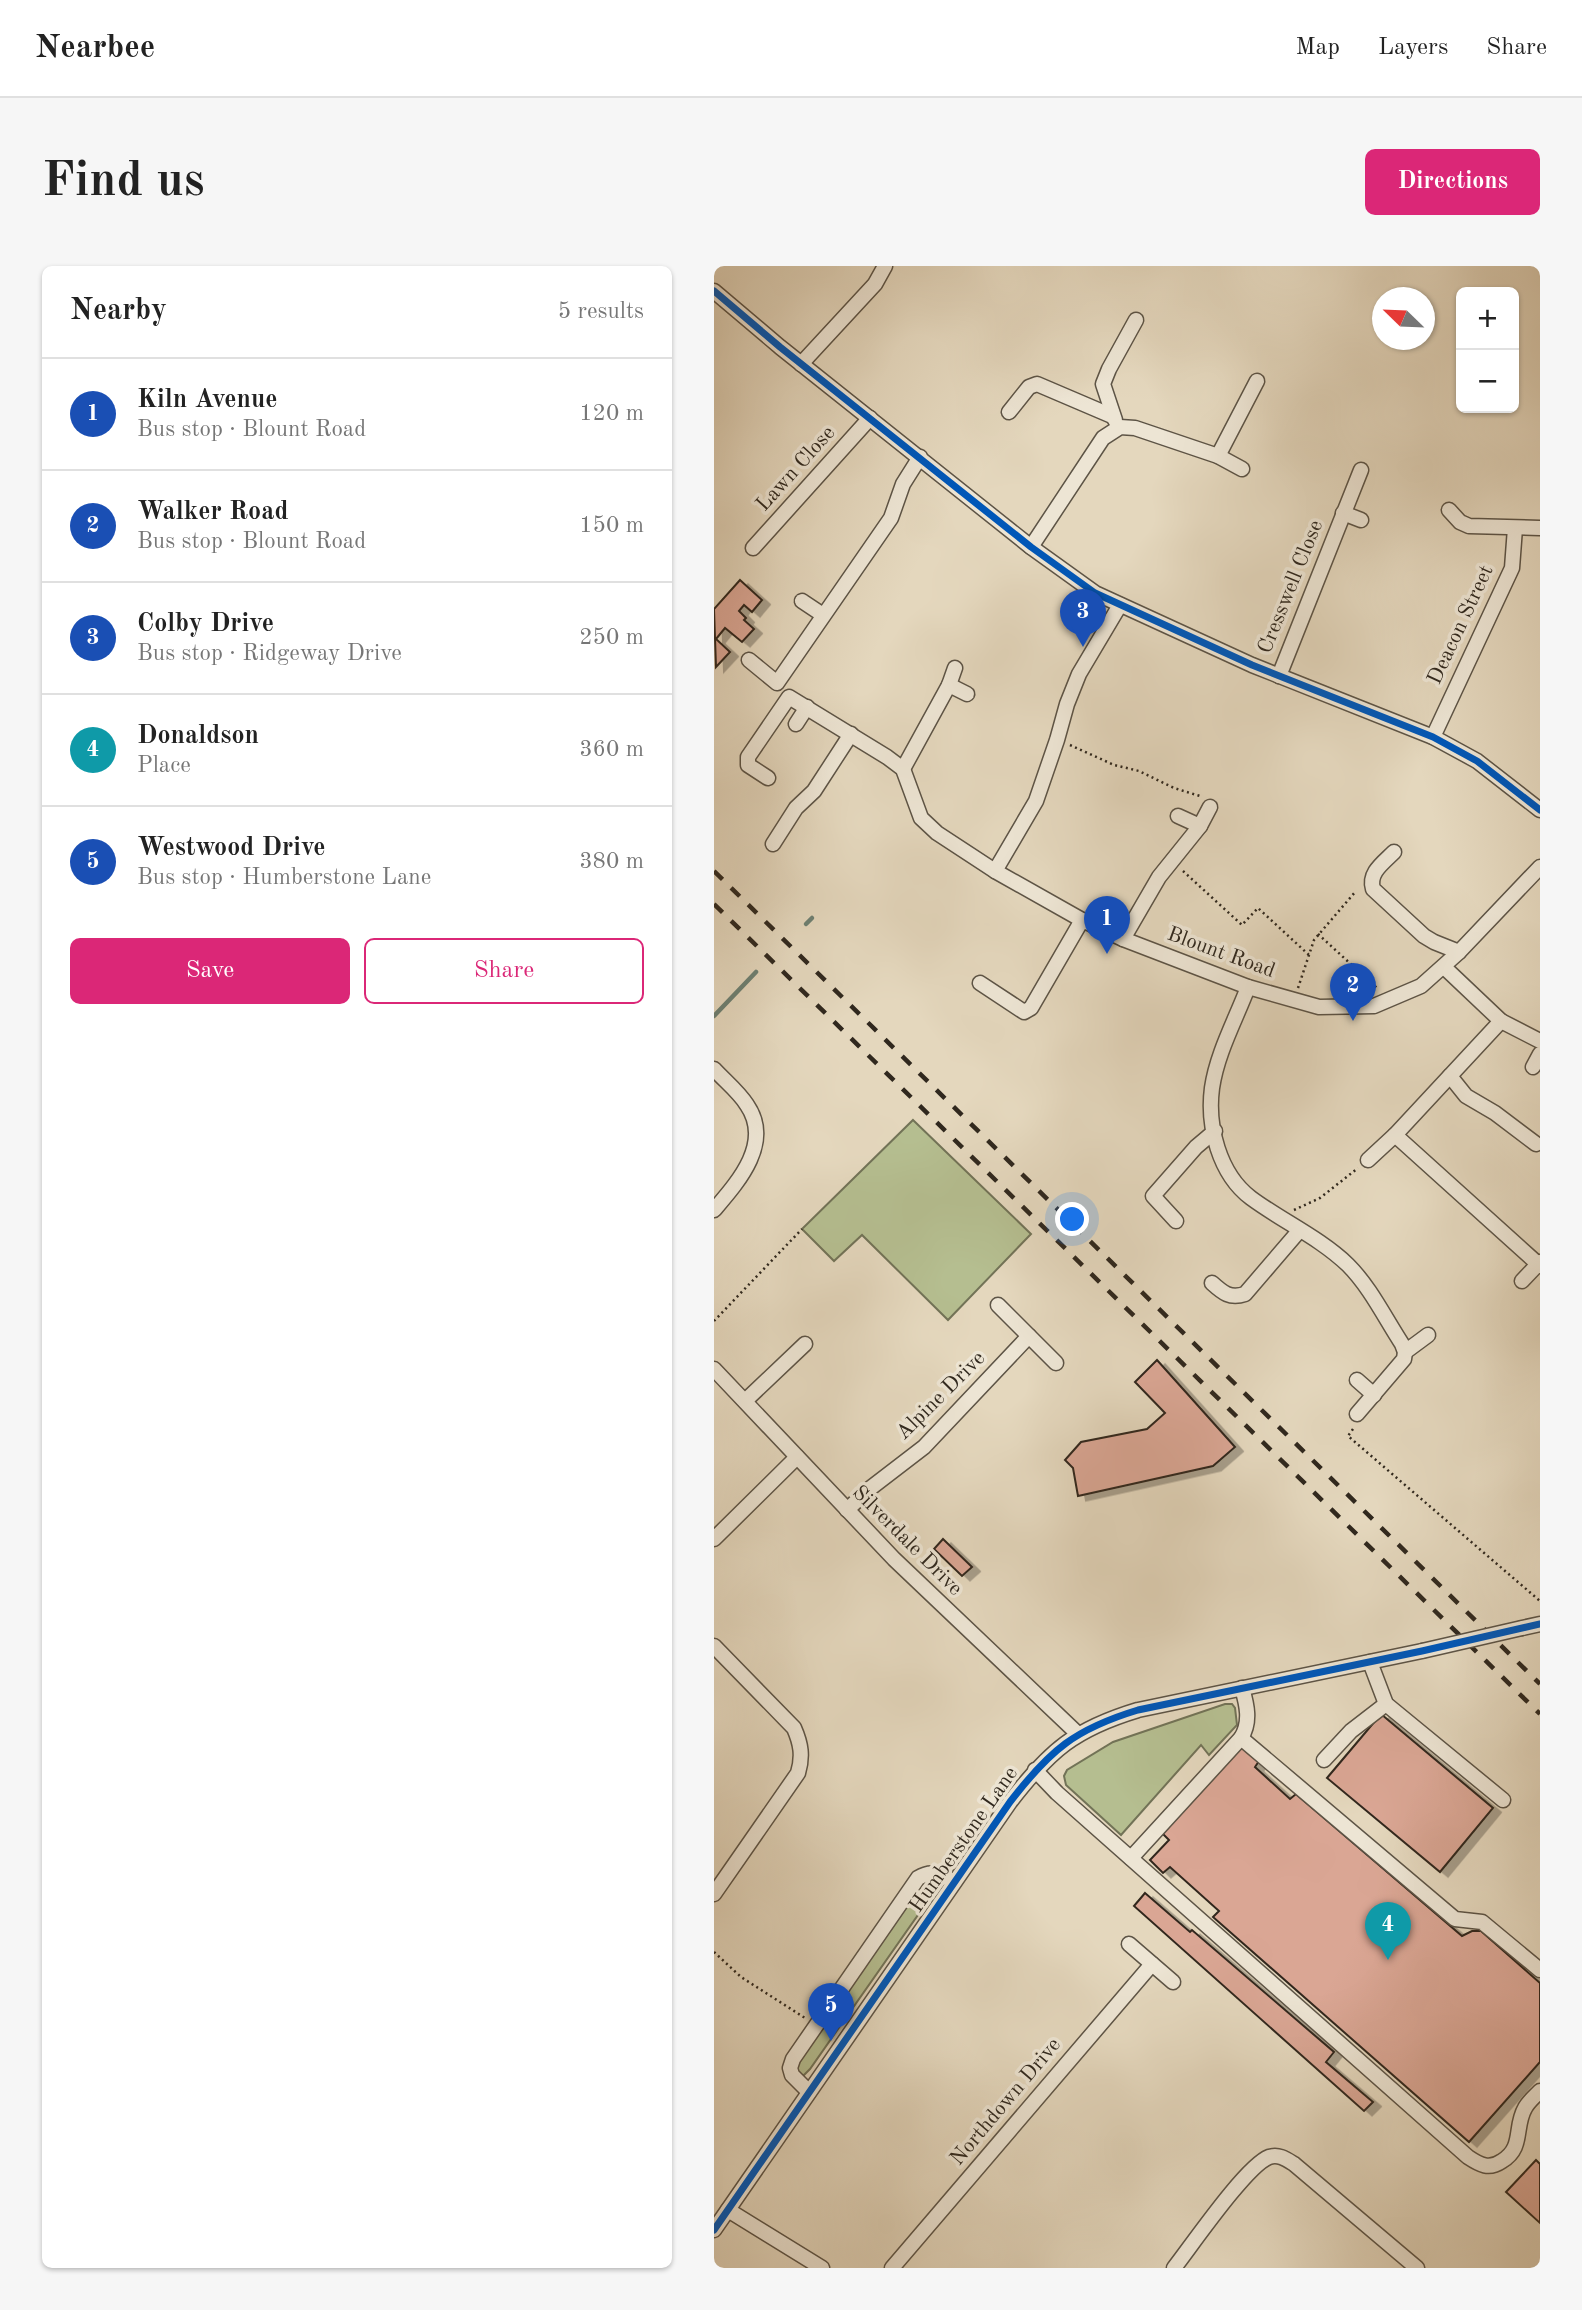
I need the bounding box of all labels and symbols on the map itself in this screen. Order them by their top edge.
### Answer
north arrow [1372,287,1435,350]
street label: Lawn Close [753,422,839,516]
street label: Cresswell Close [1255,517,1327,657]
street label: Deacon Street [1424,562,1498,688]
pin: 3 [1060,589,1106,647]
pin: 1 [1084,896,1130,954]
street label: Blount Road [1164,924,1278,982]
pin: 2 [1330,963,1376,1021]
your location [1055,1202,1089,1236]
street label: Alpine Drive [893,1348,989,1444]
street label: Silverdale Drive [848,1482,966,1600]
street label: Humberstone Lane [906,1763,1022,1917]
pin: 4 [1365,1902,1411,1960]
pin: 5 [808,1983,854,2041]
street label: Northdown Drive [947,2034,1065,2170]

